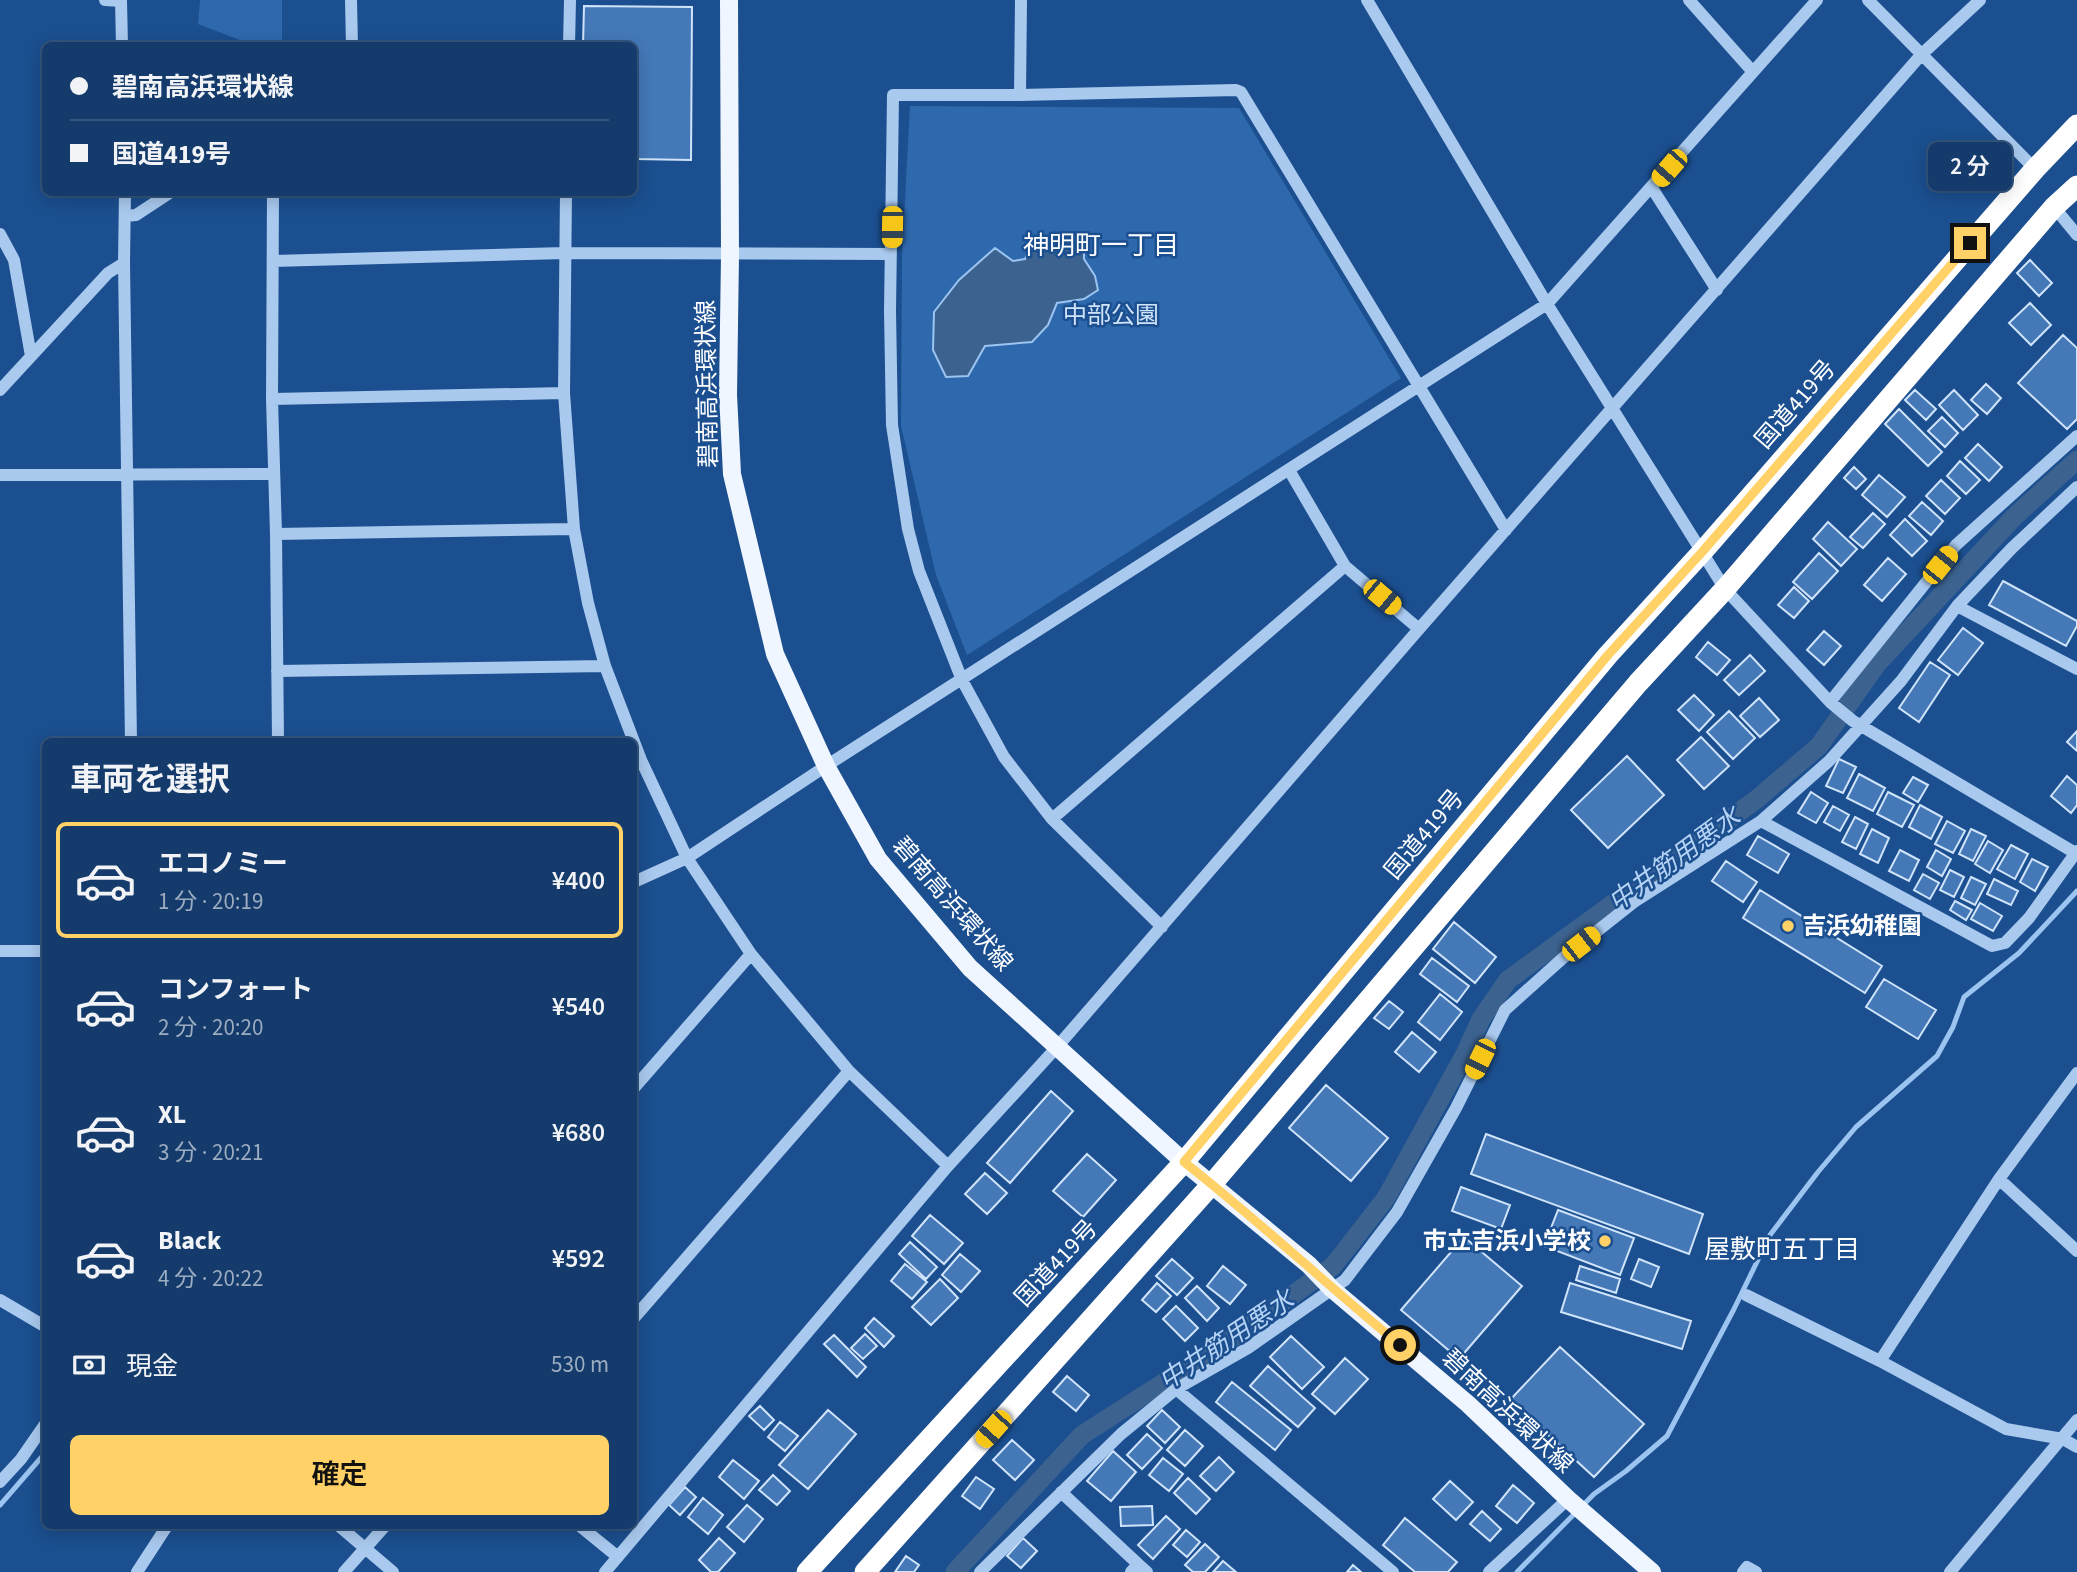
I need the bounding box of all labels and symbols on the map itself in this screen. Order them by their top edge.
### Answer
callout: 2 分 [1928,142,2012,190]
car [1648,145,1691,191]
car [882,206,903,248]
district label: 神明町一丁目 [1023,227,1179,264]
route end [1954,227,1986,259]
park label: 中部公園 [1063,298,1159,333]
street label: 碧南高浜環状線 [689,300,726,468]
street label: 国道419号 [1747,352,1844,456]
car [1919,542,1962,588]
car [1360,575,1405,619]
street label: 国道419号 [1376,782,1472,887]
water label: 中井筋用悪水 [1600,797,1751,920]
street label: 碧南高浜環状線 [884,829,1021,979]
place label: 吉浜幼稚園 [1802,909,1922,944]
marker: 吉浜幼稚園 [1780,918,1796,934]
car [1558,923,1605,965]
car [1462,1036,1499,1082]
street label: 国道419号 [1007,1212,1106,1315]
place label: 市立吉浜小学校 [1423,1224,1591,1259]
district label: 屋敷町五丁目 [1704,1231,1860,1268]
marker: 市立吉浜小学校 [1597,1233,1613,1249]
water label: 中井筋用悪水 [1151,1280,1304,1399]
route start [1384,1329,1416,1361]
street label: 碧南高浜環状線 [1434,1341,1581,1481]
car [972,1406,1015,1452]

